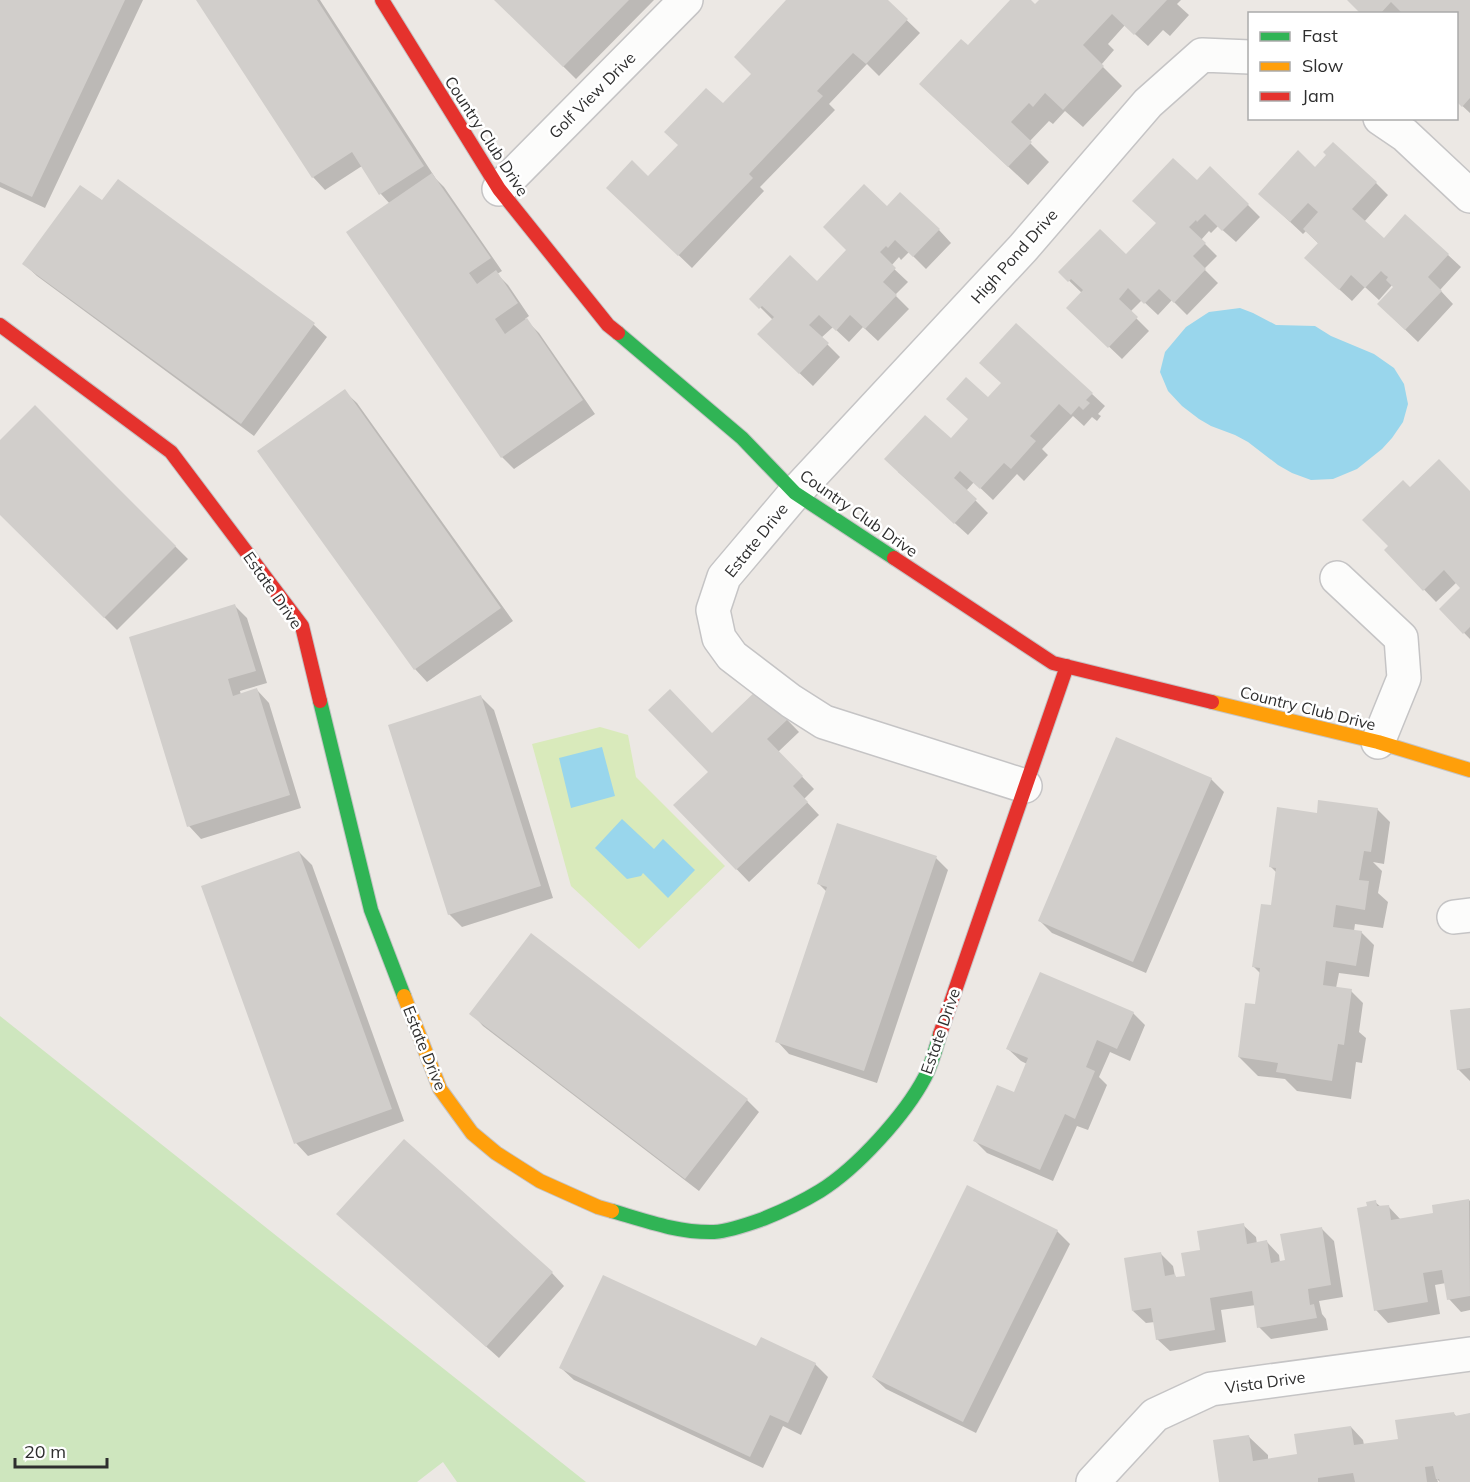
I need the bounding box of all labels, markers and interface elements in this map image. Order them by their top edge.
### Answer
legend [1248,12,1458,120]
text: Fast [1302,24,1338,47]
street label: Golf View Drive [544,47,640,143]
text: Slow [1302,54,1344,77]
street label: Country Club Drive [441,72,533,200]
text: Jam [1302,84,1335,107]
street label: High Pond Drive [966,205,1062,307]
street label: Country Club Drive [796,465,922,561]
street label: Estate Drive [720,499,792,581]
street label: Estate Drive [239,548,307,632]
street label: Country Club Drive [1238,681,1378,735]
street label: Estate Drive [916,985,964,1077]
street label: Estate Drive [399,1003,451,1093]
street label: Vista Drive [1224,1366,1306,1398]
scale bar [15,1431,106,1469]
text: 20 m [24,1440,66,1463]

